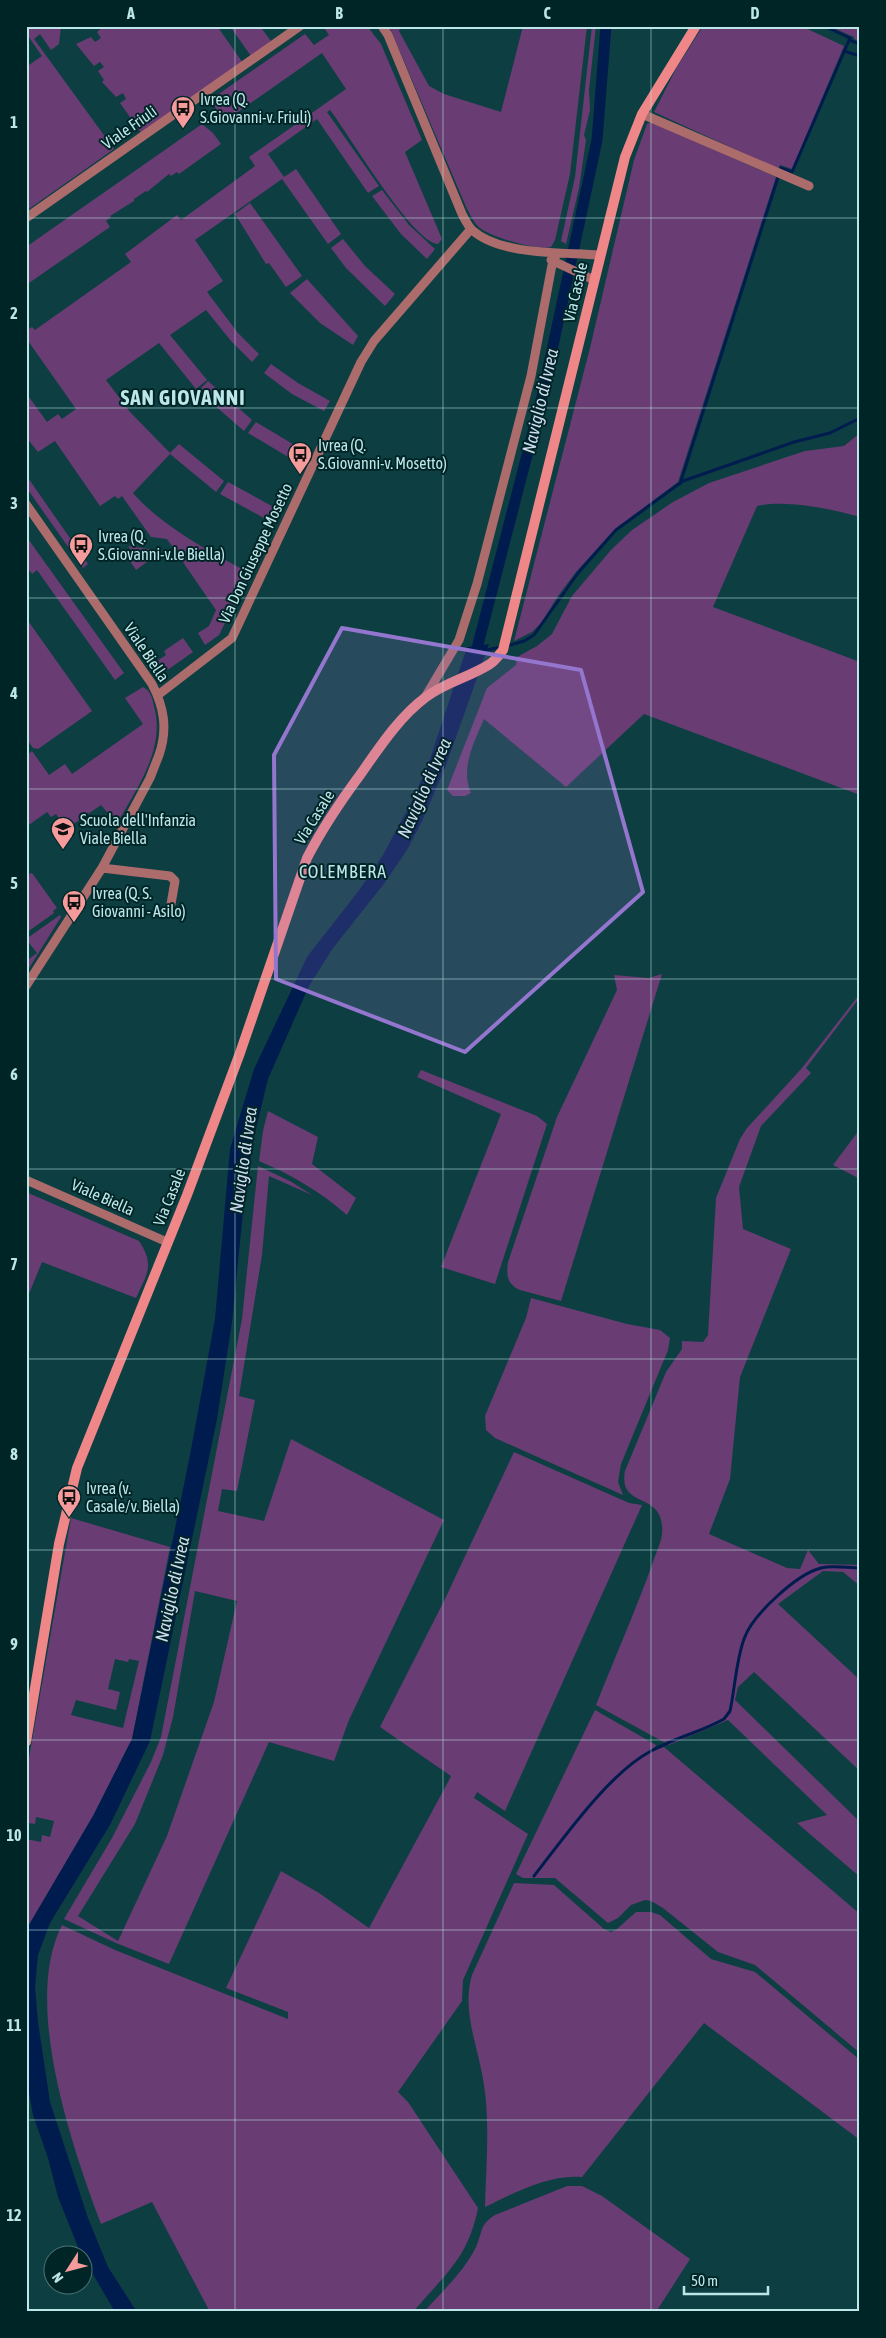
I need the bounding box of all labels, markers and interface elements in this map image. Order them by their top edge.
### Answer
text: A [126,4,135,22]
text: B [335,4,343,22]
text: C [543,4,551,22]
text: D [751,4,760,22]
place label: Ivrea (Q. S.Giovanni-v. Friuli) [200,90,311,127]
bus stop icon: Ivrea (Q. S.Giovanni-v. Friuli) [170,95,196,129]
street label: Viale Friuli [98,102,160,152]
text: 1 [10,113,18,131]
street label: Via Casale [559,261,591,323]
text: 2 [10,304,18,322]
water label: Naviglio di Ivrea [518,346,562,455]
district label: SAN GIOVANNI [120,385,246,409]
place label: Ivrea (Q. S.Giovanni-v. Mosetto) [318,436,447,473]
bus stop icon: Ivrea (Q. S.Giovanni-v. Mosetto) [287,441,313,475]
street label: Via Don Giuseppe Mosetto [215,480,296,626]
text: 3 [10,494,18,512]
place label: Ivrea (Q. S.Giovanni-v.le Biella) [98,527,225,564]
bus stop icon: Ivrea (Q. S.Giovanni-v.le Biella) [68,532,94,566]
street label: Viale Biella [121,619,173,685]
text: 4 [9,684,18,702]
water label: Naviglio di Ivrea [393,734,456,841]
street label: Via Casale [290,787,338,847]
place label: Scuola dell'Infanzia Viale Biella [80,811,196,847]
school or university icon: Scuola dell'Infanzia Viale Biella [50,816,76,850]
district label: COLEMBERA [299,861,387,882]
text: 5 [10,874,18,892]
place label: Ivrea (Q. S. Giovanni - Asilo) [92,884,186,921]
bus stop icon: Ivrea (Q. S. Giovanni - Asilo) [61,889,87,923]
text: 6 [10,1065,18,1083]
water label: Naviglio di Ivrea [225,1105,261,1214]
street label: Via Casale [149,1166,189,1228]
street label: Viale Biella [69,1175,137,1219]
text: 7 [10,1255,18,1273]
text: 8 [10,1445,18,1463]
place label: Ivrea (v. Casale/v. Biella) [86,1479,180,1516]
bus stop icon: Ivrea (v. Casale/v. Biella) [56,1484,82,1518]
water label: Naviglio di Ivrea [151,1534,194,1643]
text: 9 [10,1635,18,1653]
text: 10 [6,1826,22,1844]
text: 11 [6,2016,22,2034]
text: 12 [6,2206,22,2224]
north arrow [42,2246,92,2296]
scale bar [684,2263,767,2295]
text: N [49,2270,66,2286]
text: 50 m [691,2272,718,2289]

